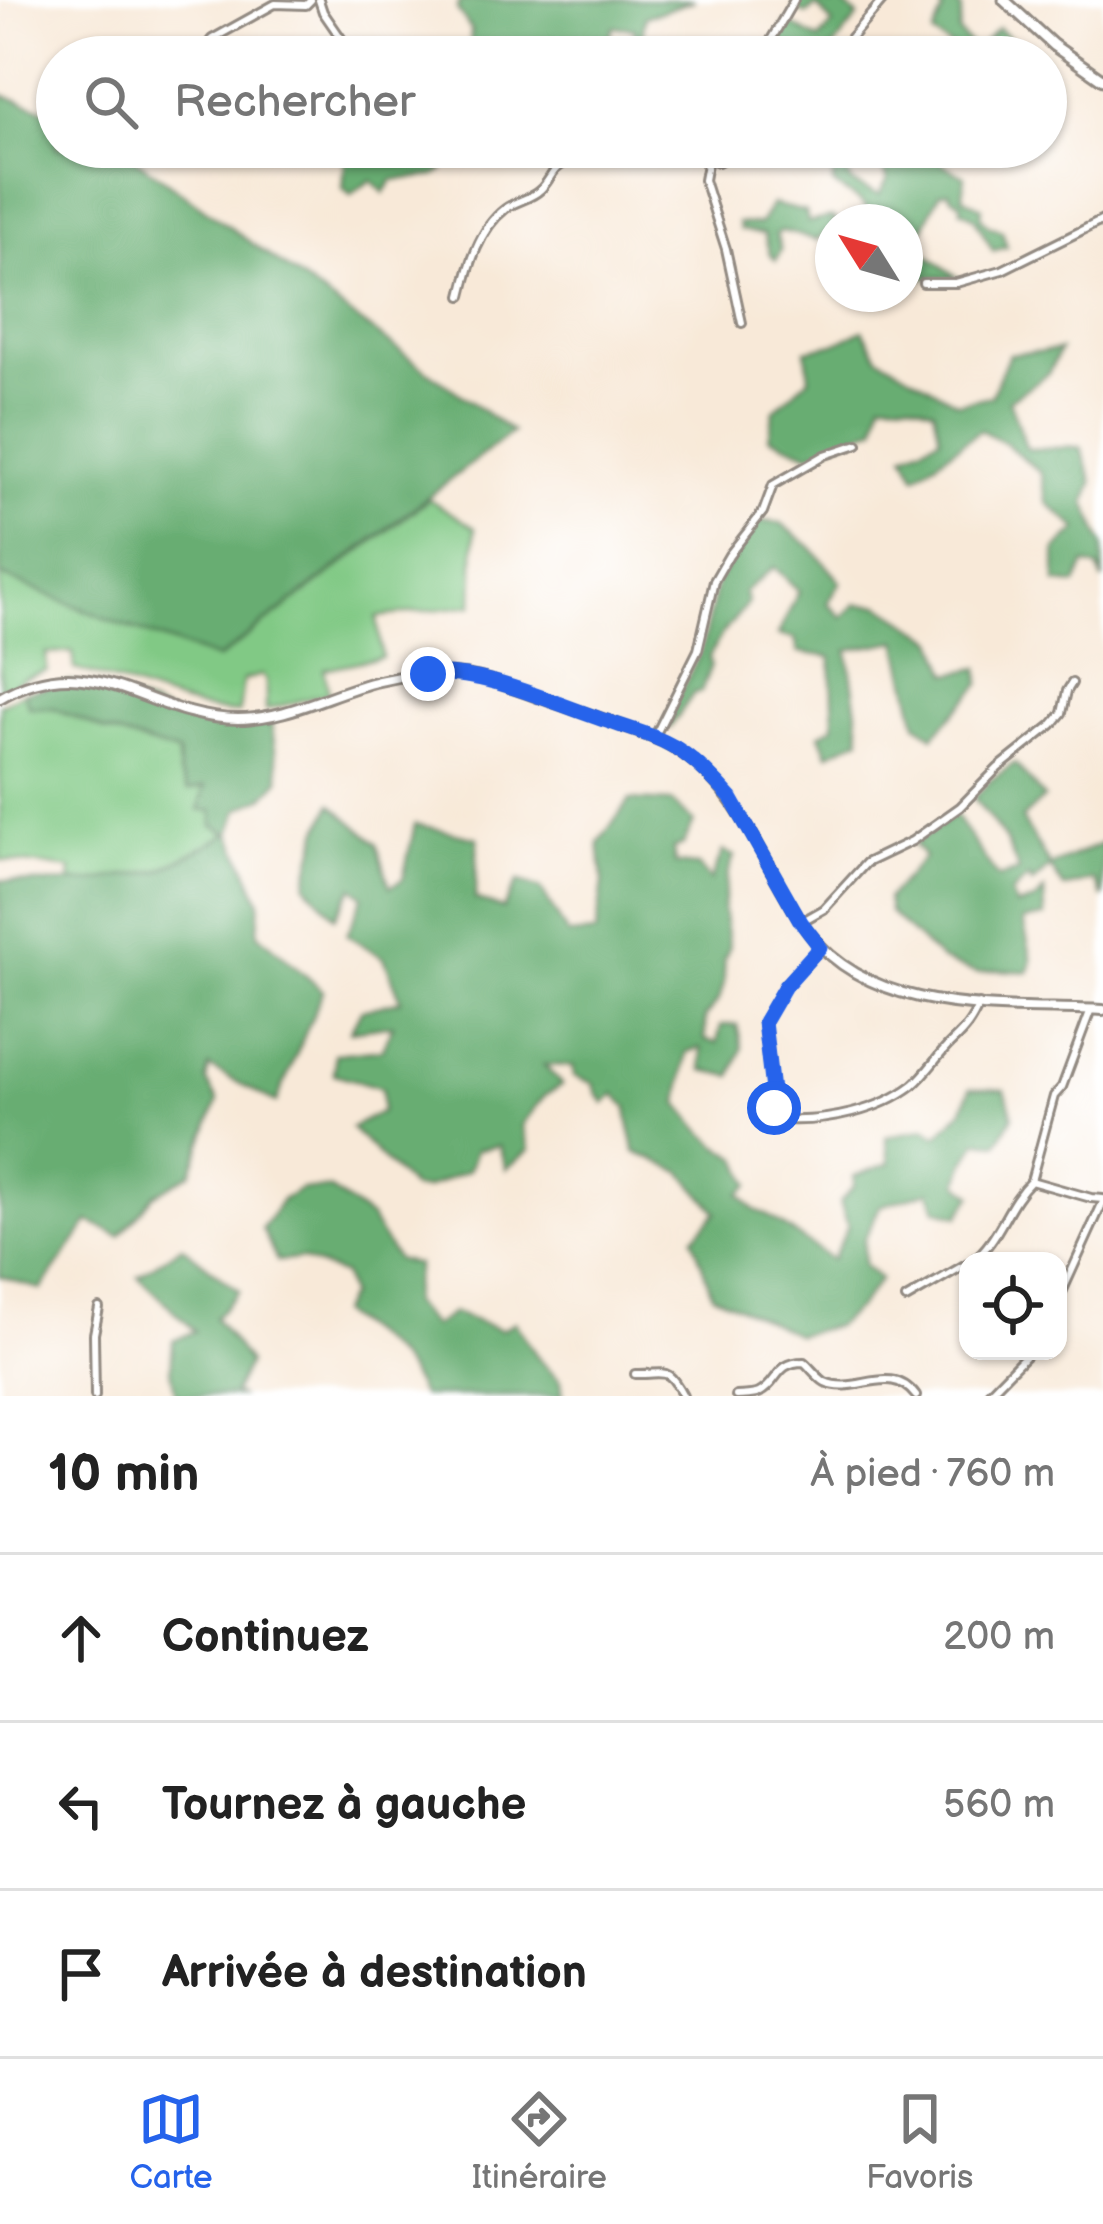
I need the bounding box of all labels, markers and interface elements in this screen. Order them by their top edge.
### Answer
search box [36,36,1067,168]
icon: search [78,69,144,135]
text: Rechercher [174,75,415,130]
north arrow [815,204,923,312]
route end [401,647,455,701]
route start [747,1081,801,1135]
map controls [959,1252,1067,1360]
button: locate [959,1252,1067,1360]
text: 10 min [48,1444,199,1505]
text: À pied · 760 m [810,1451,1055,1498]
icon: ahead [48,1605,114,1671]
text: Continuez [162,1610,369,1665]
text: 200 m [943,1614,1055,1661]
icon: left [48,1773,114,1839]
text: Tournez à gauche [162,1778,526,1833]
text: 560 m [943,1782,1055,1829]
icon: arrive [48,1941,114,2007]
text: Arrivée à destination [162,1946,587,2001]
tab: Carte [130,2086,213,2198]
tab: Itinéraire [472,2086,607,2198]
tab: Favoris [866,2086,973,2198]

